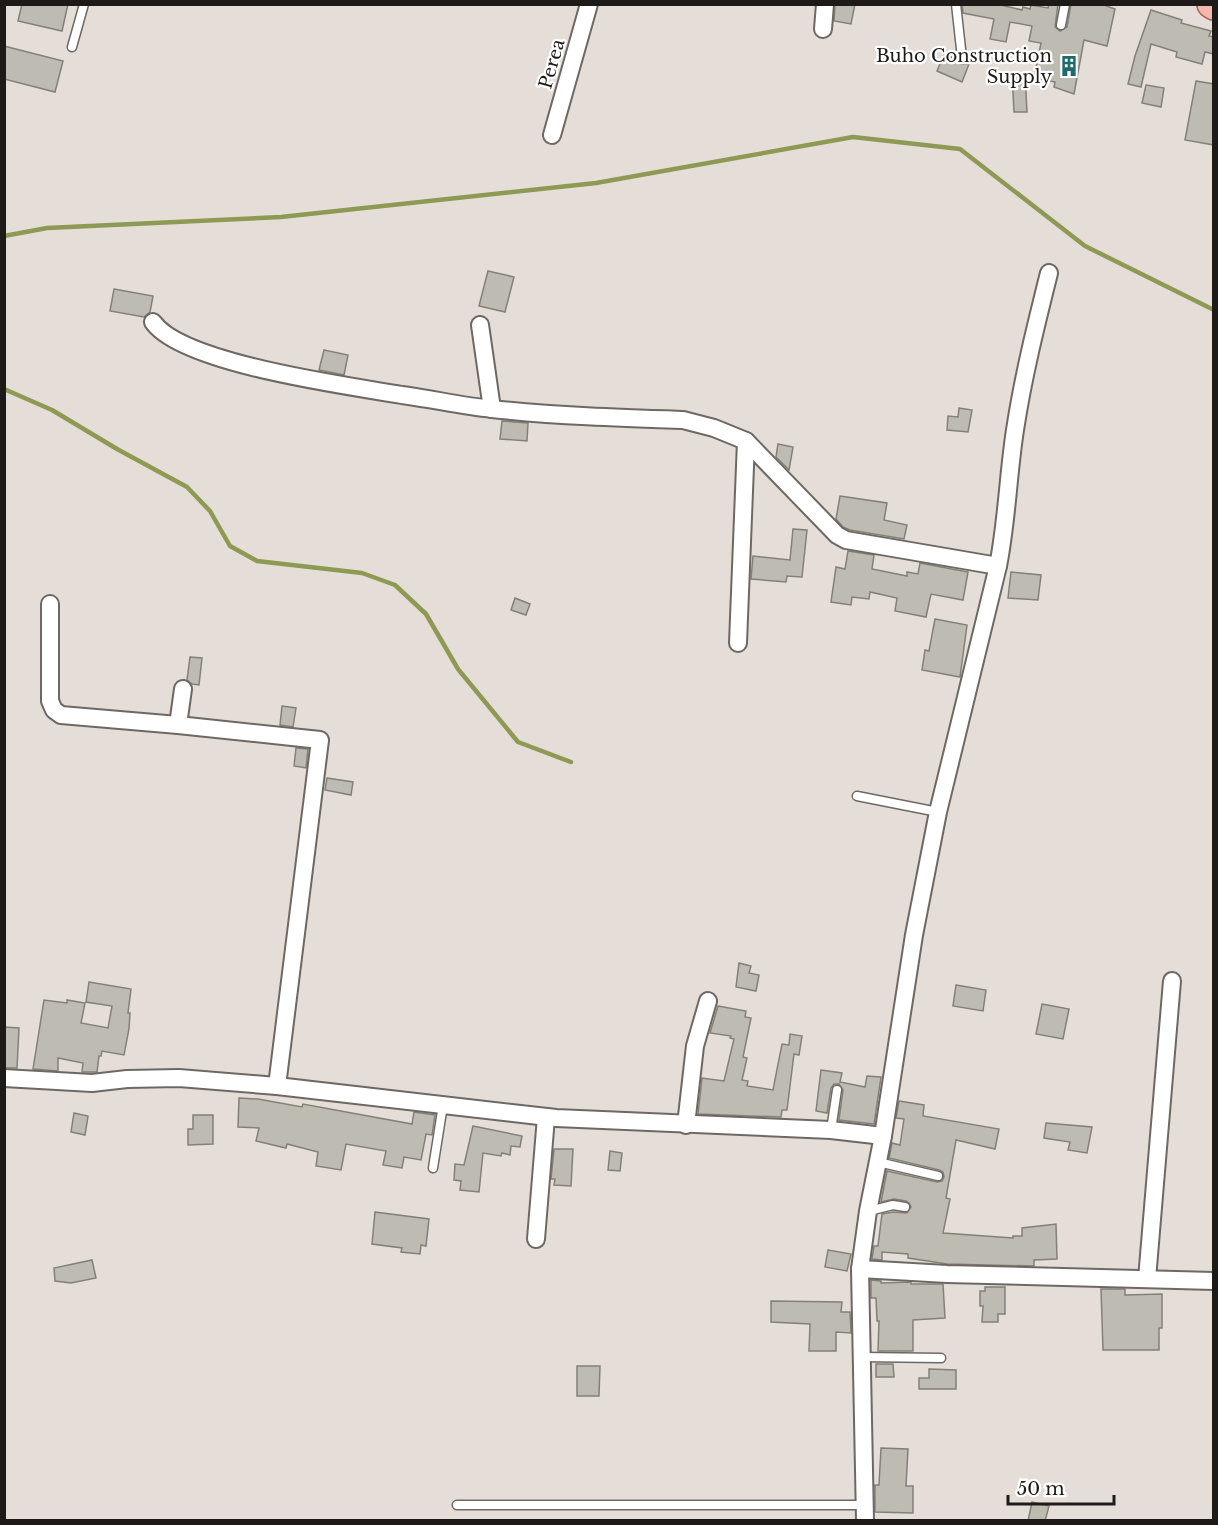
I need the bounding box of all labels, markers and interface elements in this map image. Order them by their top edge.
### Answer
street label: Perea [534,37,570,91]
place label: Buho Construction Supply [876,45,1052,88]
building icon: Buho Construction Supply [1057,54,1081,78]
scale bar [1008,1468,1114,1506]
text: 50 m [1017,1478,1065,1500]

